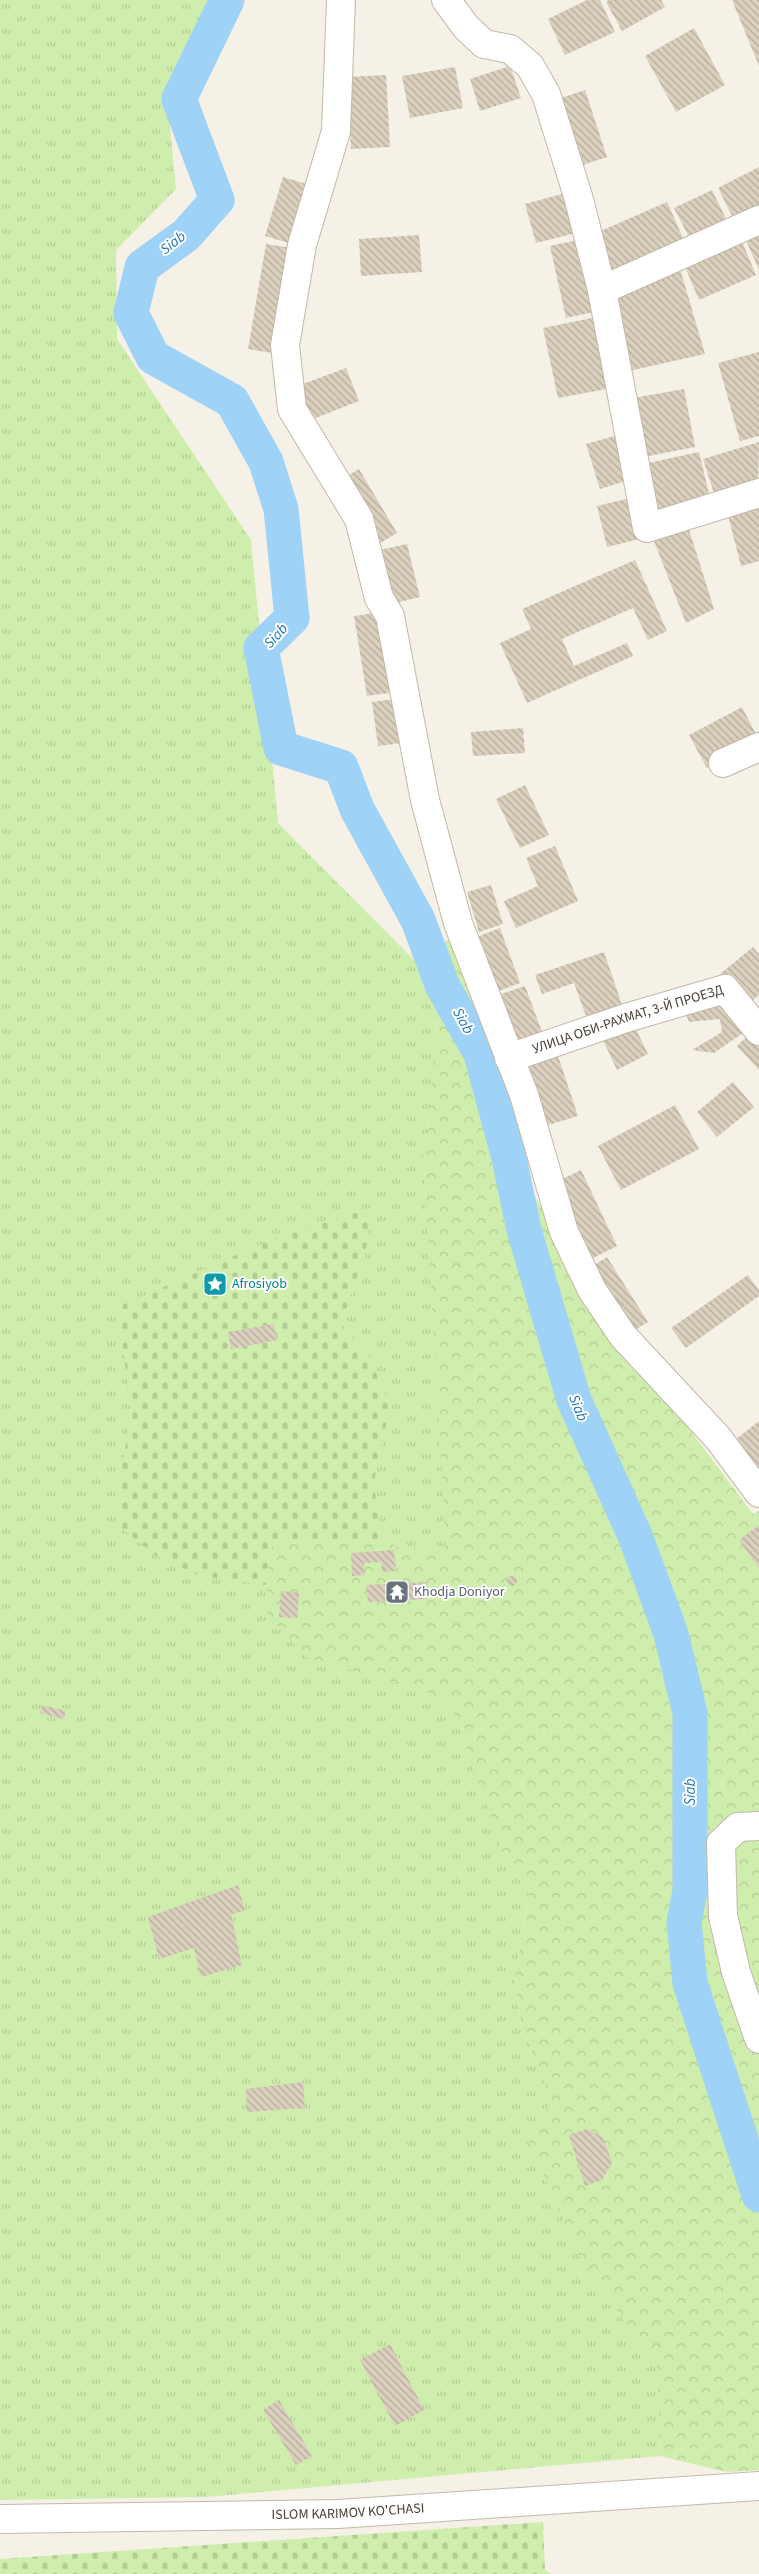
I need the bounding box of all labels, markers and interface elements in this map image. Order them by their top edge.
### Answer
water label: Siab [156,226,190,260]
water label: Siab [259,619,293,653]
street label: УЛИЦА ОБИ-РАХМАТ, 3-Й ПРОЕЗД [530,980,726,1059]
water label: Siab [447,1004,479,1038]
place icon: Afrosiyob [202,1271,228,1297]
place label: Afrosiyob [232,1274,287,1294]
water label: Siab [563,1391,593,1425]
temple icon: Khodja Doniyor [384,1579,410,1605]
place label: Khodja Doniyor [414,1582,505,1602]
water label: Siab [680,1778,701,1806]
street label: ISLOM KARIMOV KO'CHASI [271,2498,425,2525]

